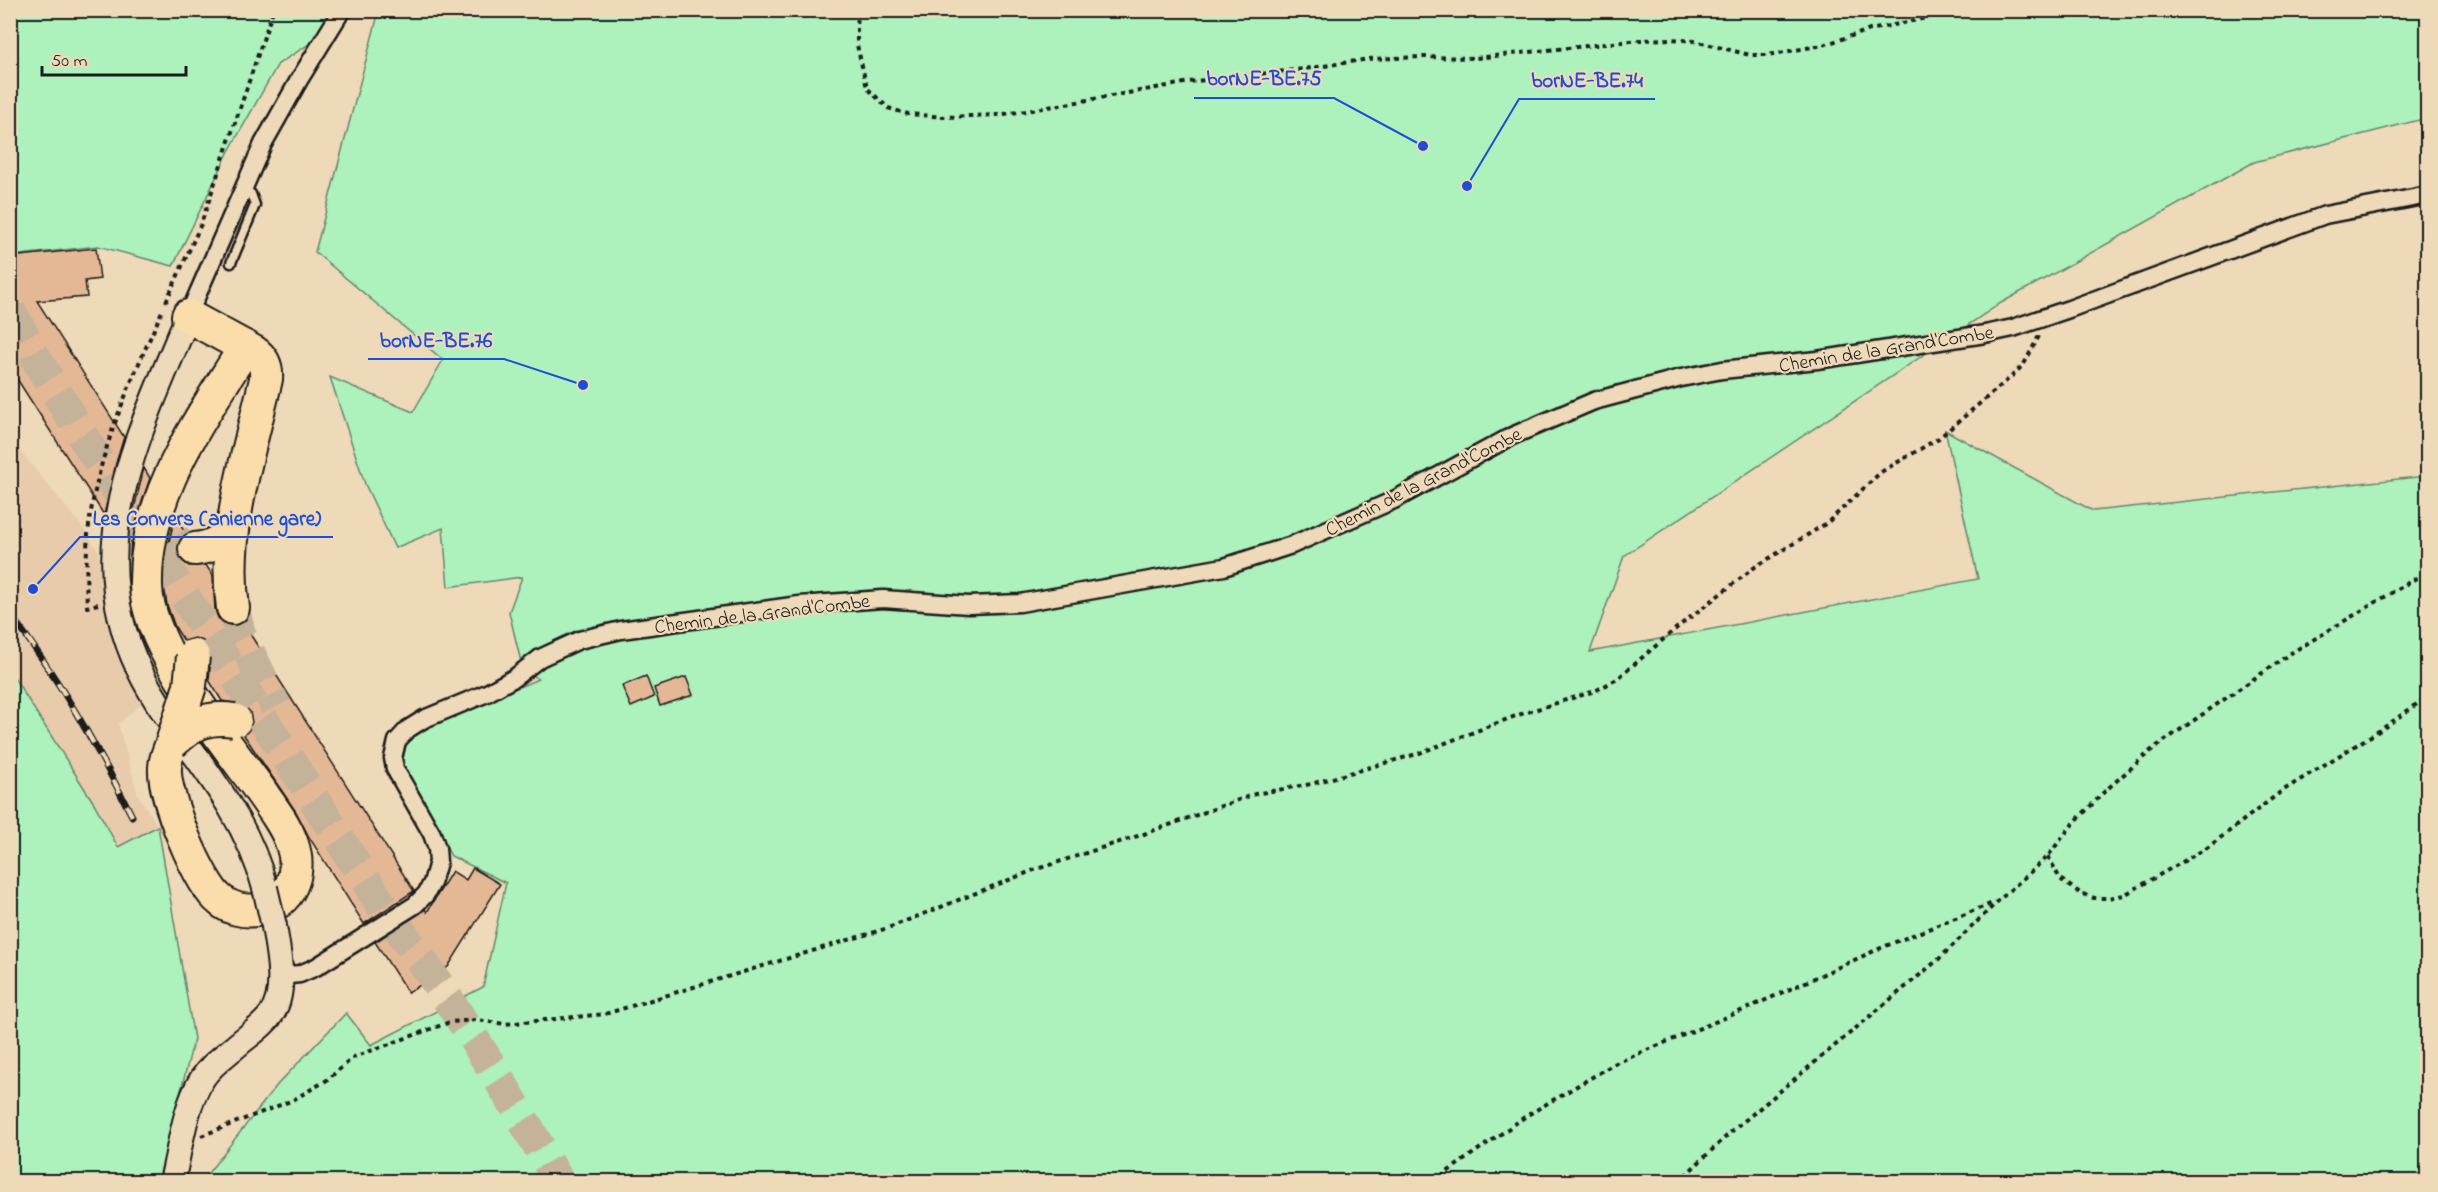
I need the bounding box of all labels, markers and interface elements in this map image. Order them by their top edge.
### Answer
scale bar [42,39,186,77]
text: 50 m [51,49,88,75]
callout: borNE-BE.75 [1194,59,1334,98]
callout: borNE-BE.74 [1519,60,1655,99]
text: borNE-BE.75 [1206,65,1322,95]
text: borNE-BE.74 [1531,67,1643,97]
street label: Chemin de la Grand'Combe [1777,319,1996,382]
callout: borNE-BE.76 [368,320,504,359]
text: borNE-BE.76 [380,327,493,357]
street label: Chemin de la Grand'Combe [1321,421,1527,545]
callout: Les Convers (anienne gare) [80,498,333,537]
text: Les Convers (anienne gare) [93,505,322,537]
street label: Chemin de la Grand'Combe [653,588,872,643]

